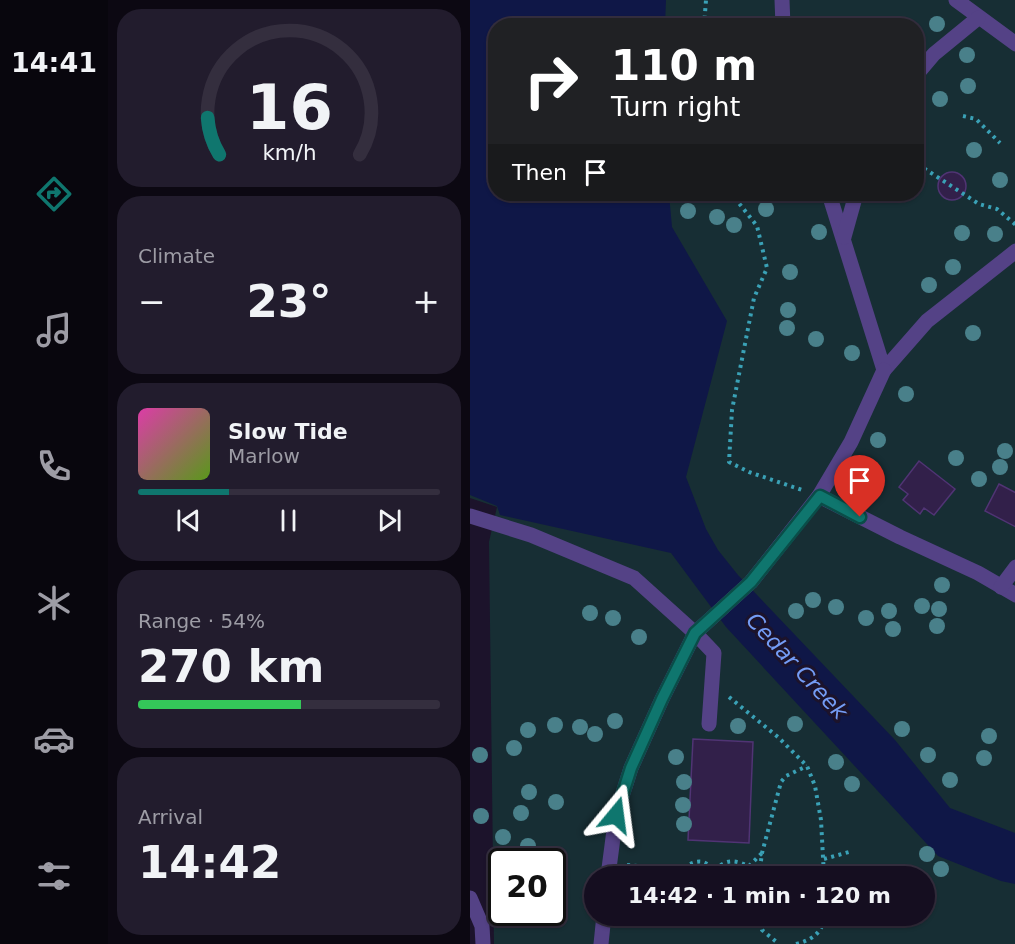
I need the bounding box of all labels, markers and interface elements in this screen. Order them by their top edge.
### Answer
text: 110 m [611,41,757,90]
icon: right [512,42,590,120]
text: 14:41 [11,47,97,78]
text: 16 [246,71,332,144]
text: Turn right [611,91,740,122]
text: km/h [262,140,316,165]
icon: arrive [579,156,612,189]
text: Then [512,160,567,185]
icon: directions [33,173,75,215]
text: Climate [138,244,215,268]
text: 23° [246,275,332,328]
text: − [138,282,166,321]
text: + [412,282,440,321]
icon: music [33,309,75,351]
text: Slow Tide [228,419,348,444]
text: Marlow [228,444,300,468]
icon: phone [33,445,75,487]
pin [834,455,885,517]
icon: arrive [843,464,876,497]
icon: previous [172,504,205,537]
icon: pause [272,504,305,537]
icon: next [373,504,406,537]
icon: climate [33,582,75,624]
water label: Cedar Creek [741,608,854,725]
text: Range · 54% [138,609,265,633]
text: 270 km [138,640,324,693]
icon: car [33,718,75,760]
position arrow [584,783,648,847]
text: Arrival [138,805,203,829]
text: 14:42 [138,836,281,889]
speed limit sign: 20 [488,848,566,926]
icon: filters [33,855,75,897]
text: 14:42 · 1 min · 120 m [628,883,891,908]

